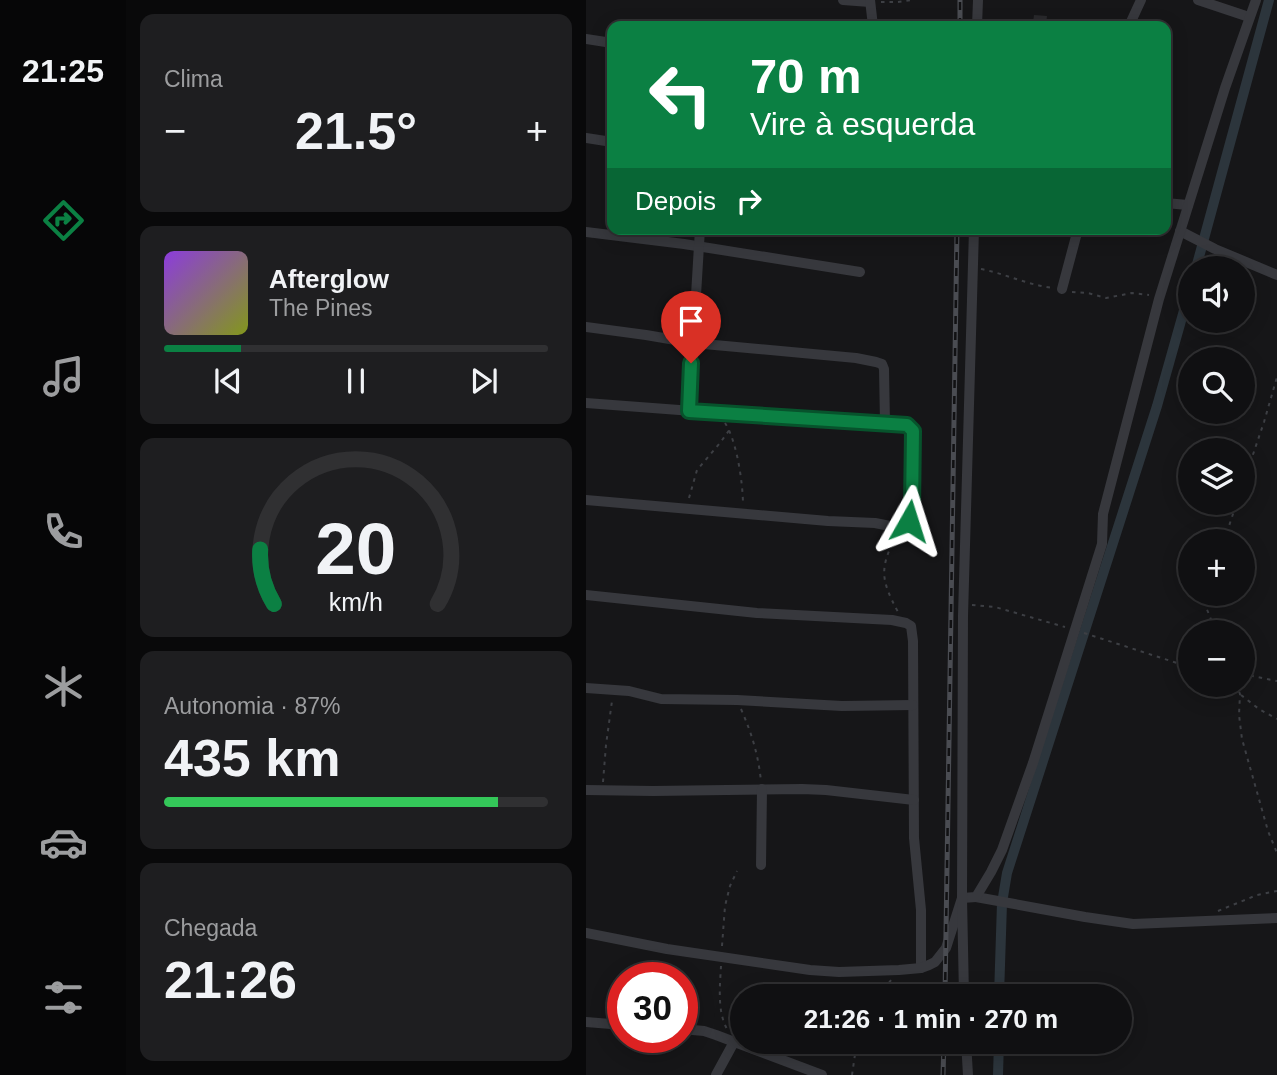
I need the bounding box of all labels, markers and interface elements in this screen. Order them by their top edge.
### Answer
icon: left [635,49,726,140]
text: 70 m [750,49,862,103]
text: 21:25 [22,53,104,89]
text: Clima [164,66,223,92]
text: 21.5° [295,102,417,160]
text: Vire à esquerda [750,106,975,142]
text: − [164,110,186,152]
text: + [526,110,548,152]
icon: right [730,182,768,220]
text: Depois [635,186,716,216]
icon: directions [39,196,88,245]
map controls [1178,256,1255,697]
button: sound [1178,256,1255,333]
text: Afterglow [269,264,389,294]
pin [661,291,721,363]
text: The Pines [269,295,373,321]
icon: arrive [672,302,710,340]
button: search [1178,347,1255,424]
icon: music [39,352,88,401]
icon: previous [209,362,247,400]
icon: pause [337,362,375,400]
icon: next [465,362,503,400]
button: layers [1178,438,1255,515]
position arrow [872,484,946,558]
icon: phone [39,507,88,556]
text: 20 [316,508,396,589]
button: + [1178,529,1255,606]
text: km/h [329,587,383,615]
button: − [1178,620,1255,697]
icon: climate [39,662,88,711]
text: Autonomia · 87% [164,693,340,719]
text: 435 km [164,729,340,787]
icon: car [39,818,88,867]
text: Chegada [164,915,257,941]
text: 21:26 [164,951,297,1009]
speed limit sign: 30 [607,962,698,1053]
icon: filters [39,973,88,1022]
text: 21:26 · 1 min · 270 m [804,1004,1058,1034]

